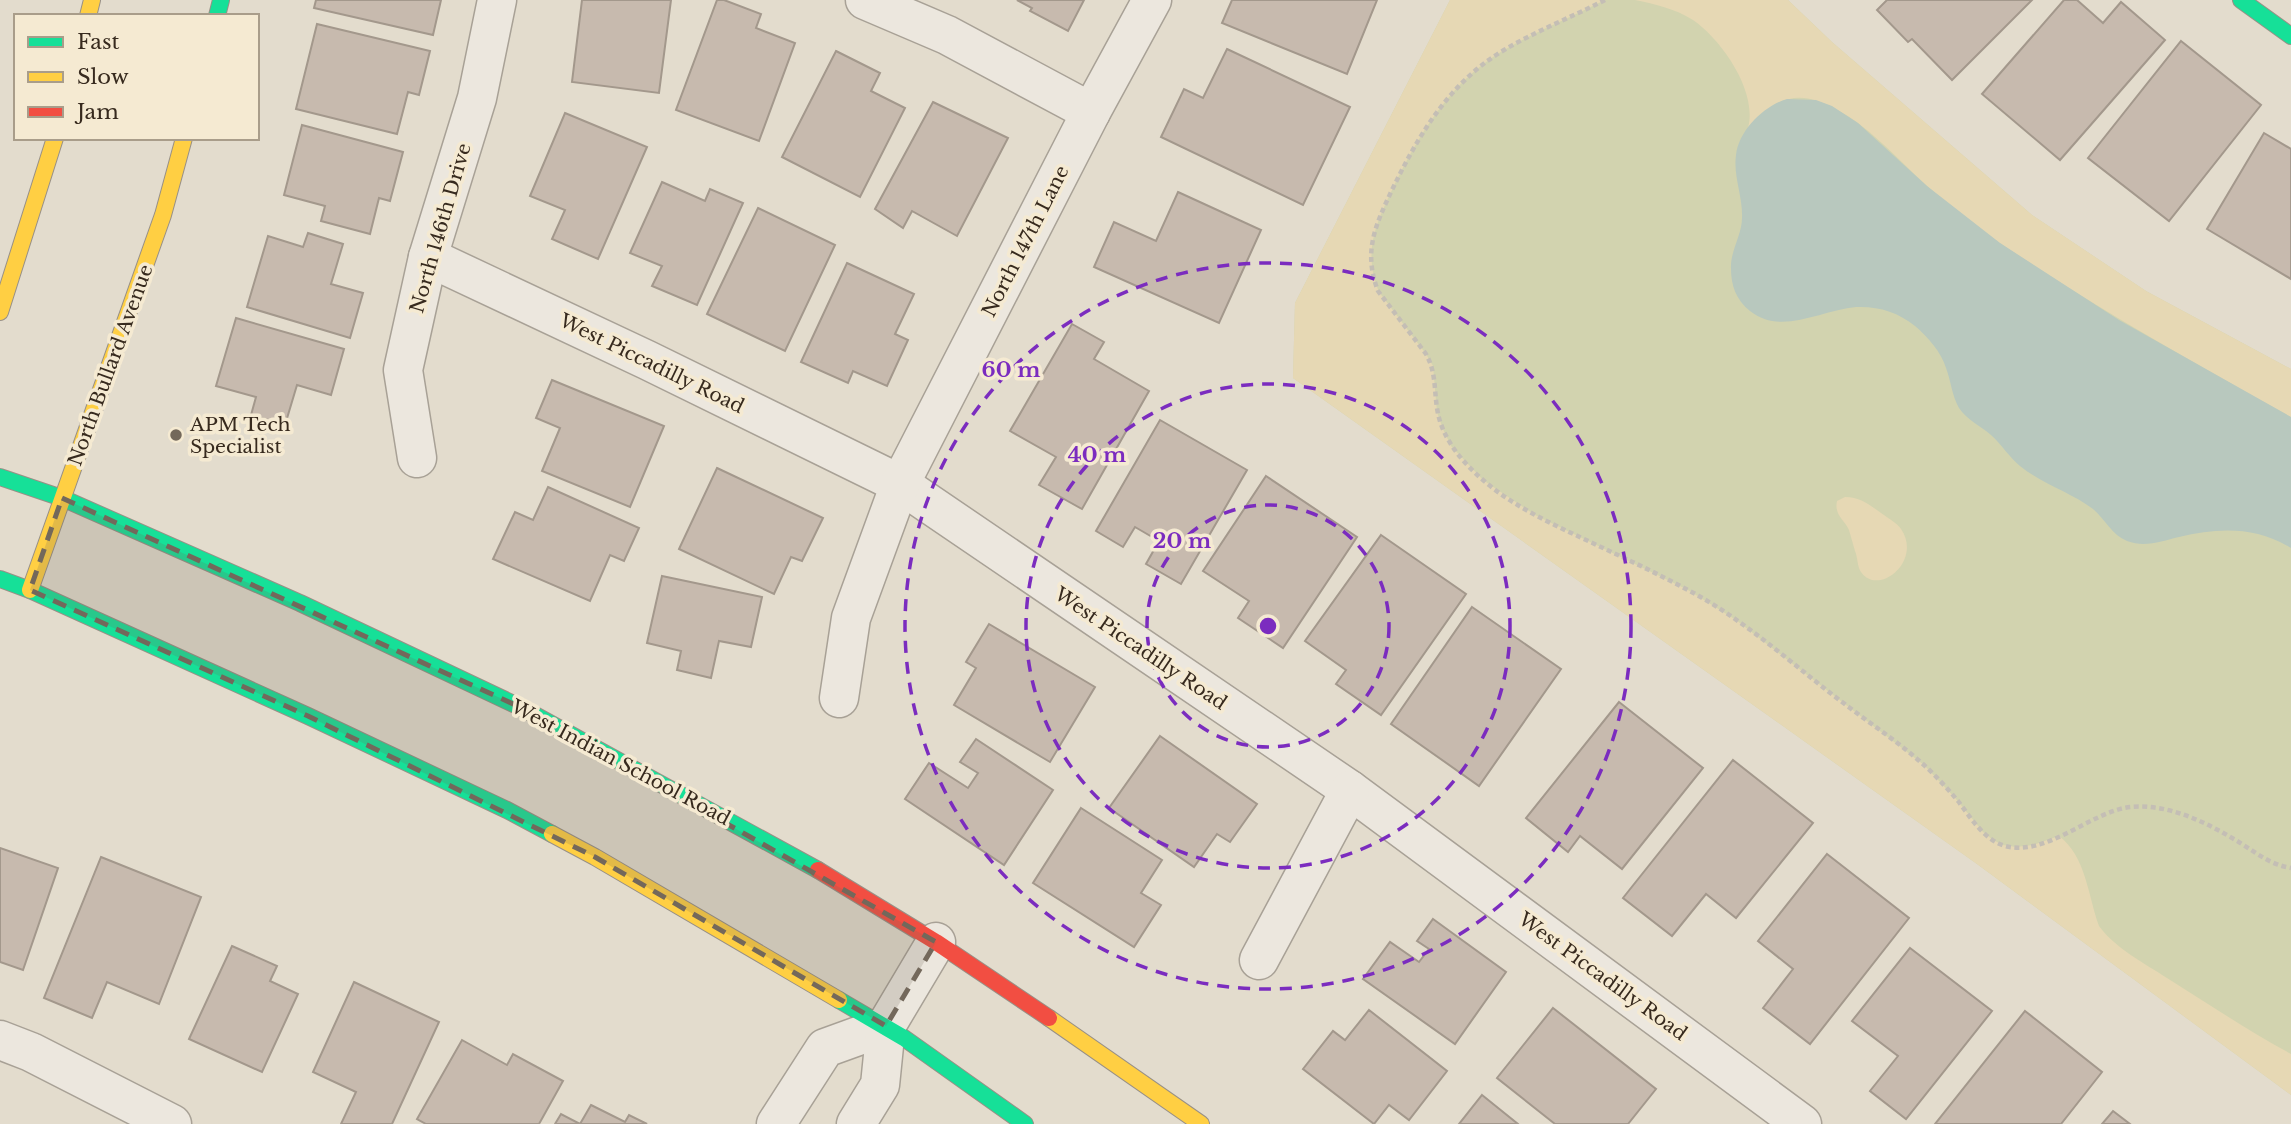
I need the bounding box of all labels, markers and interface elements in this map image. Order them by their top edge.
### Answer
legend [14,14,259,140]
text: Fast [77,29,119,55]
text: Slow [77,64,129,90]
text: Jam [74,99,119,125]
street label: North 146th Drive [405,141,476,316]
street label: North 147th Lane [977,162,1074,321]
street label: North Bullard Avenue [63,261,158,469]
street label: West Piccadilly Road [555,308,748,418]
text: 60 m [982,357,1040,383]
place label: APM Tech Specialist [189,413,291,458]
marker: APM Tech Specialist [168,427,184,443]
text: 40 m [1068,442,1126,468]
text: 20 m [1153,528,1211,554]
street label: West Piccadilly Road [1049,582,1231,715]
centre of rings [1256,614,1280,638]
street label: West Indian School Road [506,694,734,830]
street label: West Piccadilly Road [1513,907,1692,1045]

